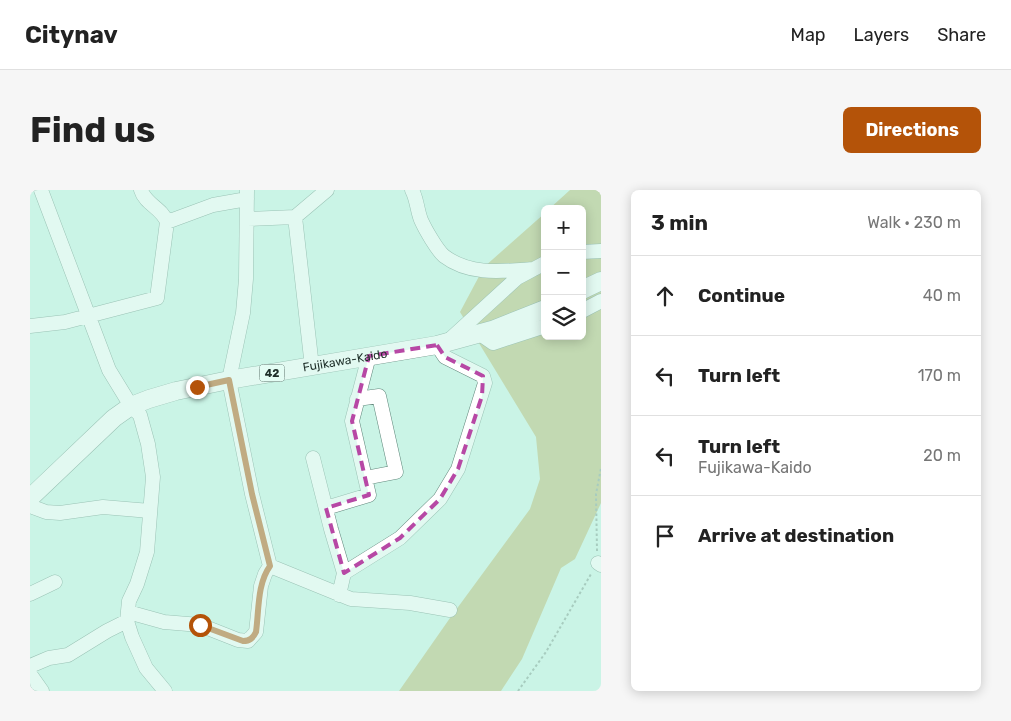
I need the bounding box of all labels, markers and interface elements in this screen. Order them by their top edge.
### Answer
text: Citynav [25,21,118,49]
text: Map [791,24,826,46]
text: Layers [854,24,909,46]
text: Share [937,24,986,46]
button: Directions [843,107,981,153]
text: Find us [30,109,155,151]
map controls [541,205,586,340]
button: + [541,205,586,250]
text: 3 min [651,210,708,235]
text: Walk · 230 m [867,213,961,232]
button: − [541,250,586,295]
icon: ahead [651,282,679,310]
text: Continue [698,284,785,307]
text: 40 m [923,286,961,305]
button: layers [541,295,586,340]
street label: Fujikawa-Kaido [302,346,388,374]
icon: left [651,362,679,390]
road number: 42 [260,364,284,382]
text: Turn left [698,364,780,387]
text: 170 m [918,366,961,385]
route end [186,376,209,399]
text: Turn left [698,435,780,458]
icon: left [651,442,679,470]
text: 20 m [923,446,961,465]
text: Fujikawa-Kaido [698,458,812,477]
icon: arrive [651,522,679,550]
text: Arrive at destination [698,524,894,547]
route start [189,614,212,637]

